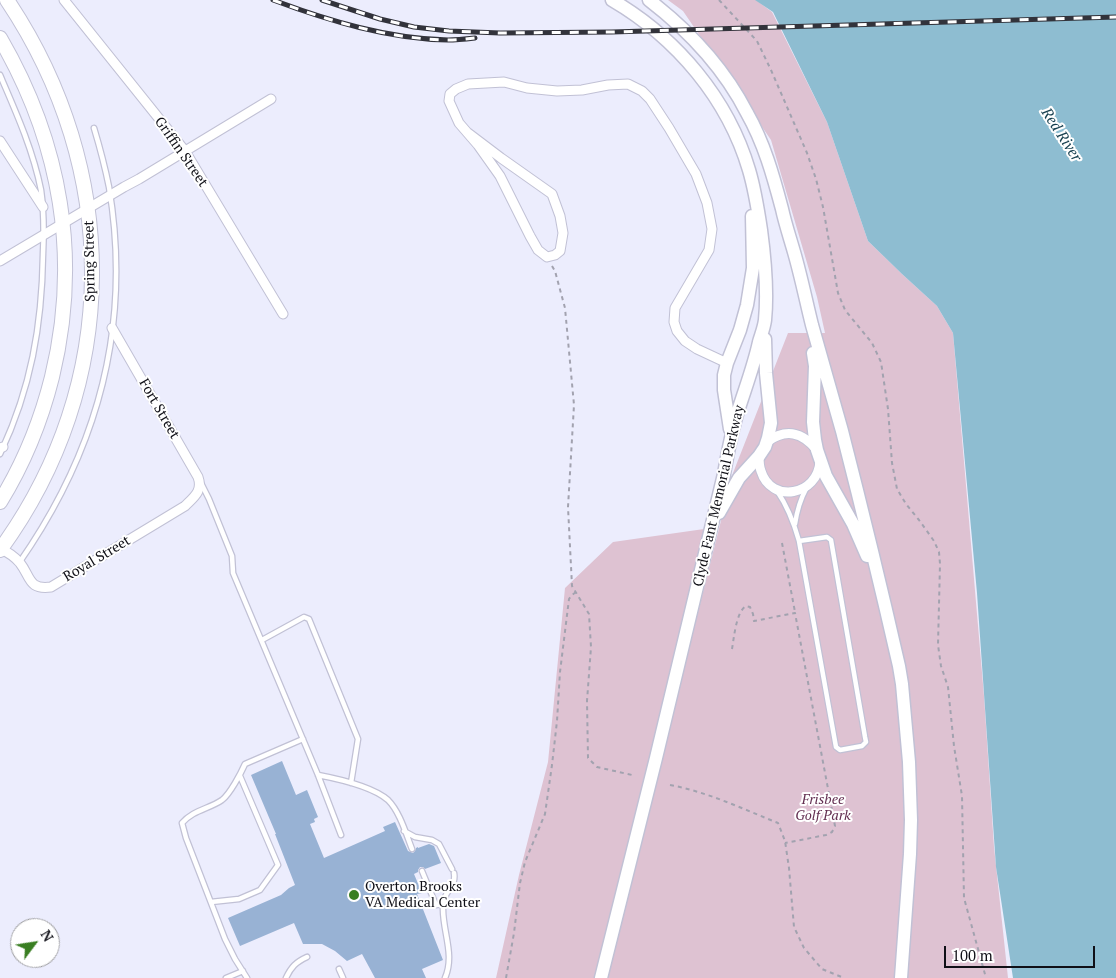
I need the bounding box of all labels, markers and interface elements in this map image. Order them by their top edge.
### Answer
water label: Red River [1037,105,1085,165]
street label: Griffin Street [151,114,211,190]
street label: Spring Street [81,220,99,302]
street label: Fort Street [135,376,183,442]
street label: Clyde Fant Memorial Parkway [690,404,748,588]
street label: Royal Street [60,532,134,586]
park label: Frisbee Golf Park [795,792,851,824]
place label: Overton Brooks VA Medical Center [365,879,480,912]
marker: Overton Brooks VA Medical Center [347,888,361,902]
north arrow [10,918,60,968]
text: N [37,926,58,945]
scale bar [946,936,1097,968]
text: 100 m [952,945,993,965]

